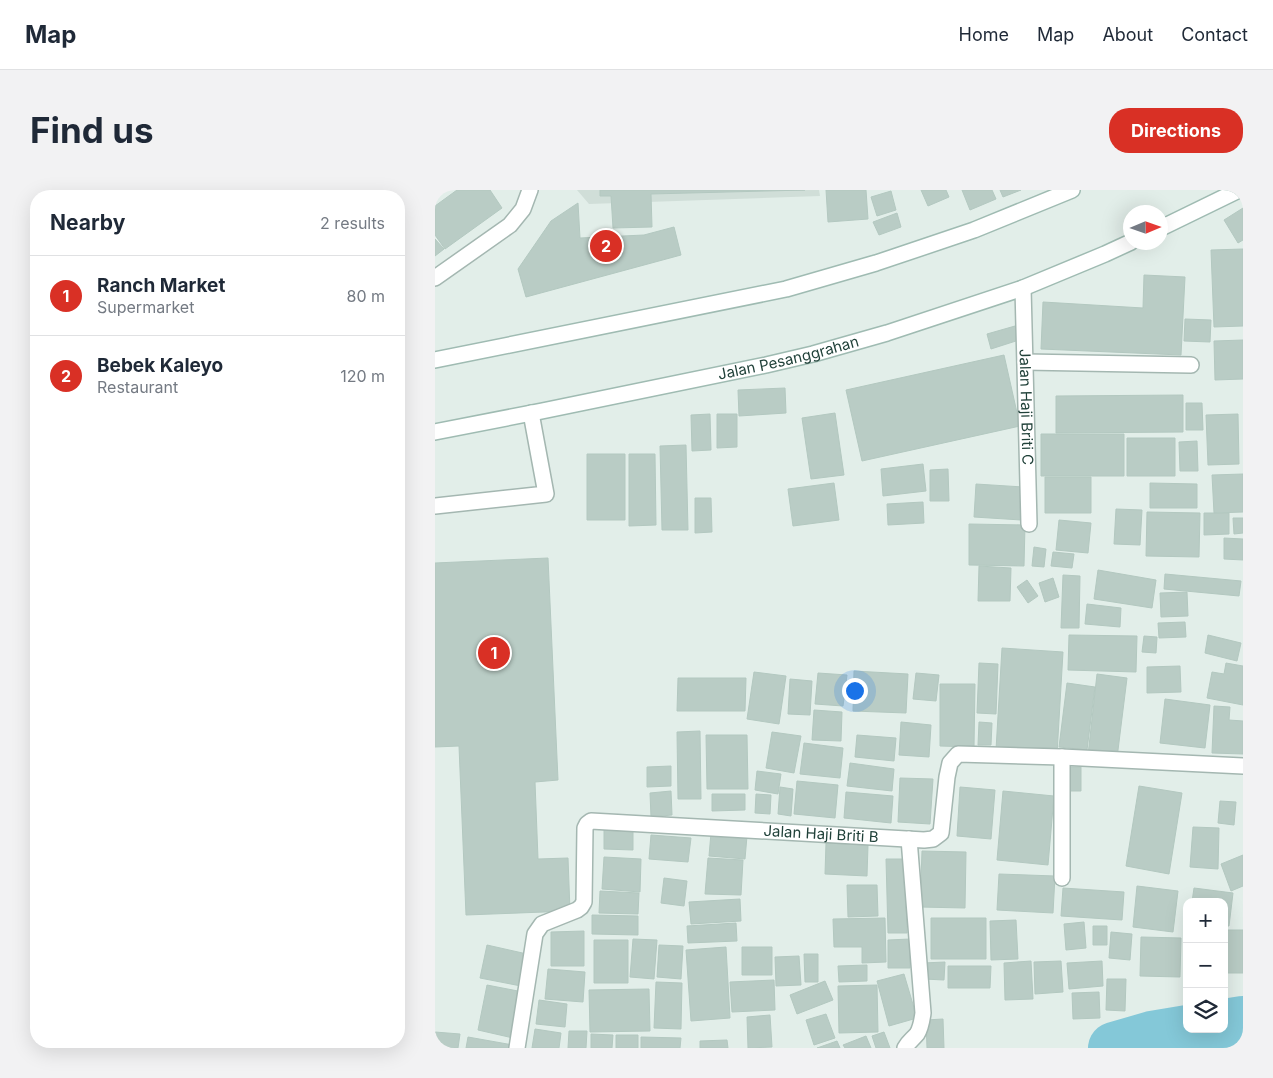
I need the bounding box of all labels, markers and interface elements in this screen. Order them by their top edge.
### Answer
text: Map [25,20,76,49]
text: Home [959,24,1009,45]
text: Map [1037,24,1074,45]
text: About [1102,24,1153,45]
text: Contact [1181,24,1248,45]
button: Directions [1109,108,1243,153]
text: Find us [30,109,154,151]
north arrow [1123,205,1168,250]
text: Nearby [50,210,125,235]
text: 2 results [320,213,385,233]
pin: 2 [590,227,622,265]
text: Ranch Market [97,274,225,297]
text: 1 [63,286,69,306]
text: 80 m [346,286,385,306]
text: Supermarket [97,297,194,317]
street label: Jalan Pesanggrahan [716,331,861,384]
street label: Jalan Haji Briti C [1016,349,1038,465]
text: Bebek Kaleyo [97,354,223,377]
text: 2 [61,366,71,386]
text: 120 m [340,366,385,386]
text: Restaurant [97,377,178,397]
pin: 1 [478,634,510,672]
your location [842,678,868,704]
street label: Jalan Haji Briti B [763,821,879,846]
map controls [1183,898,1228,1033]
button: + [1183,898,1228,943]
button: − [1183,943,1228,988]
button: layers [1183,988,1228,1033]

